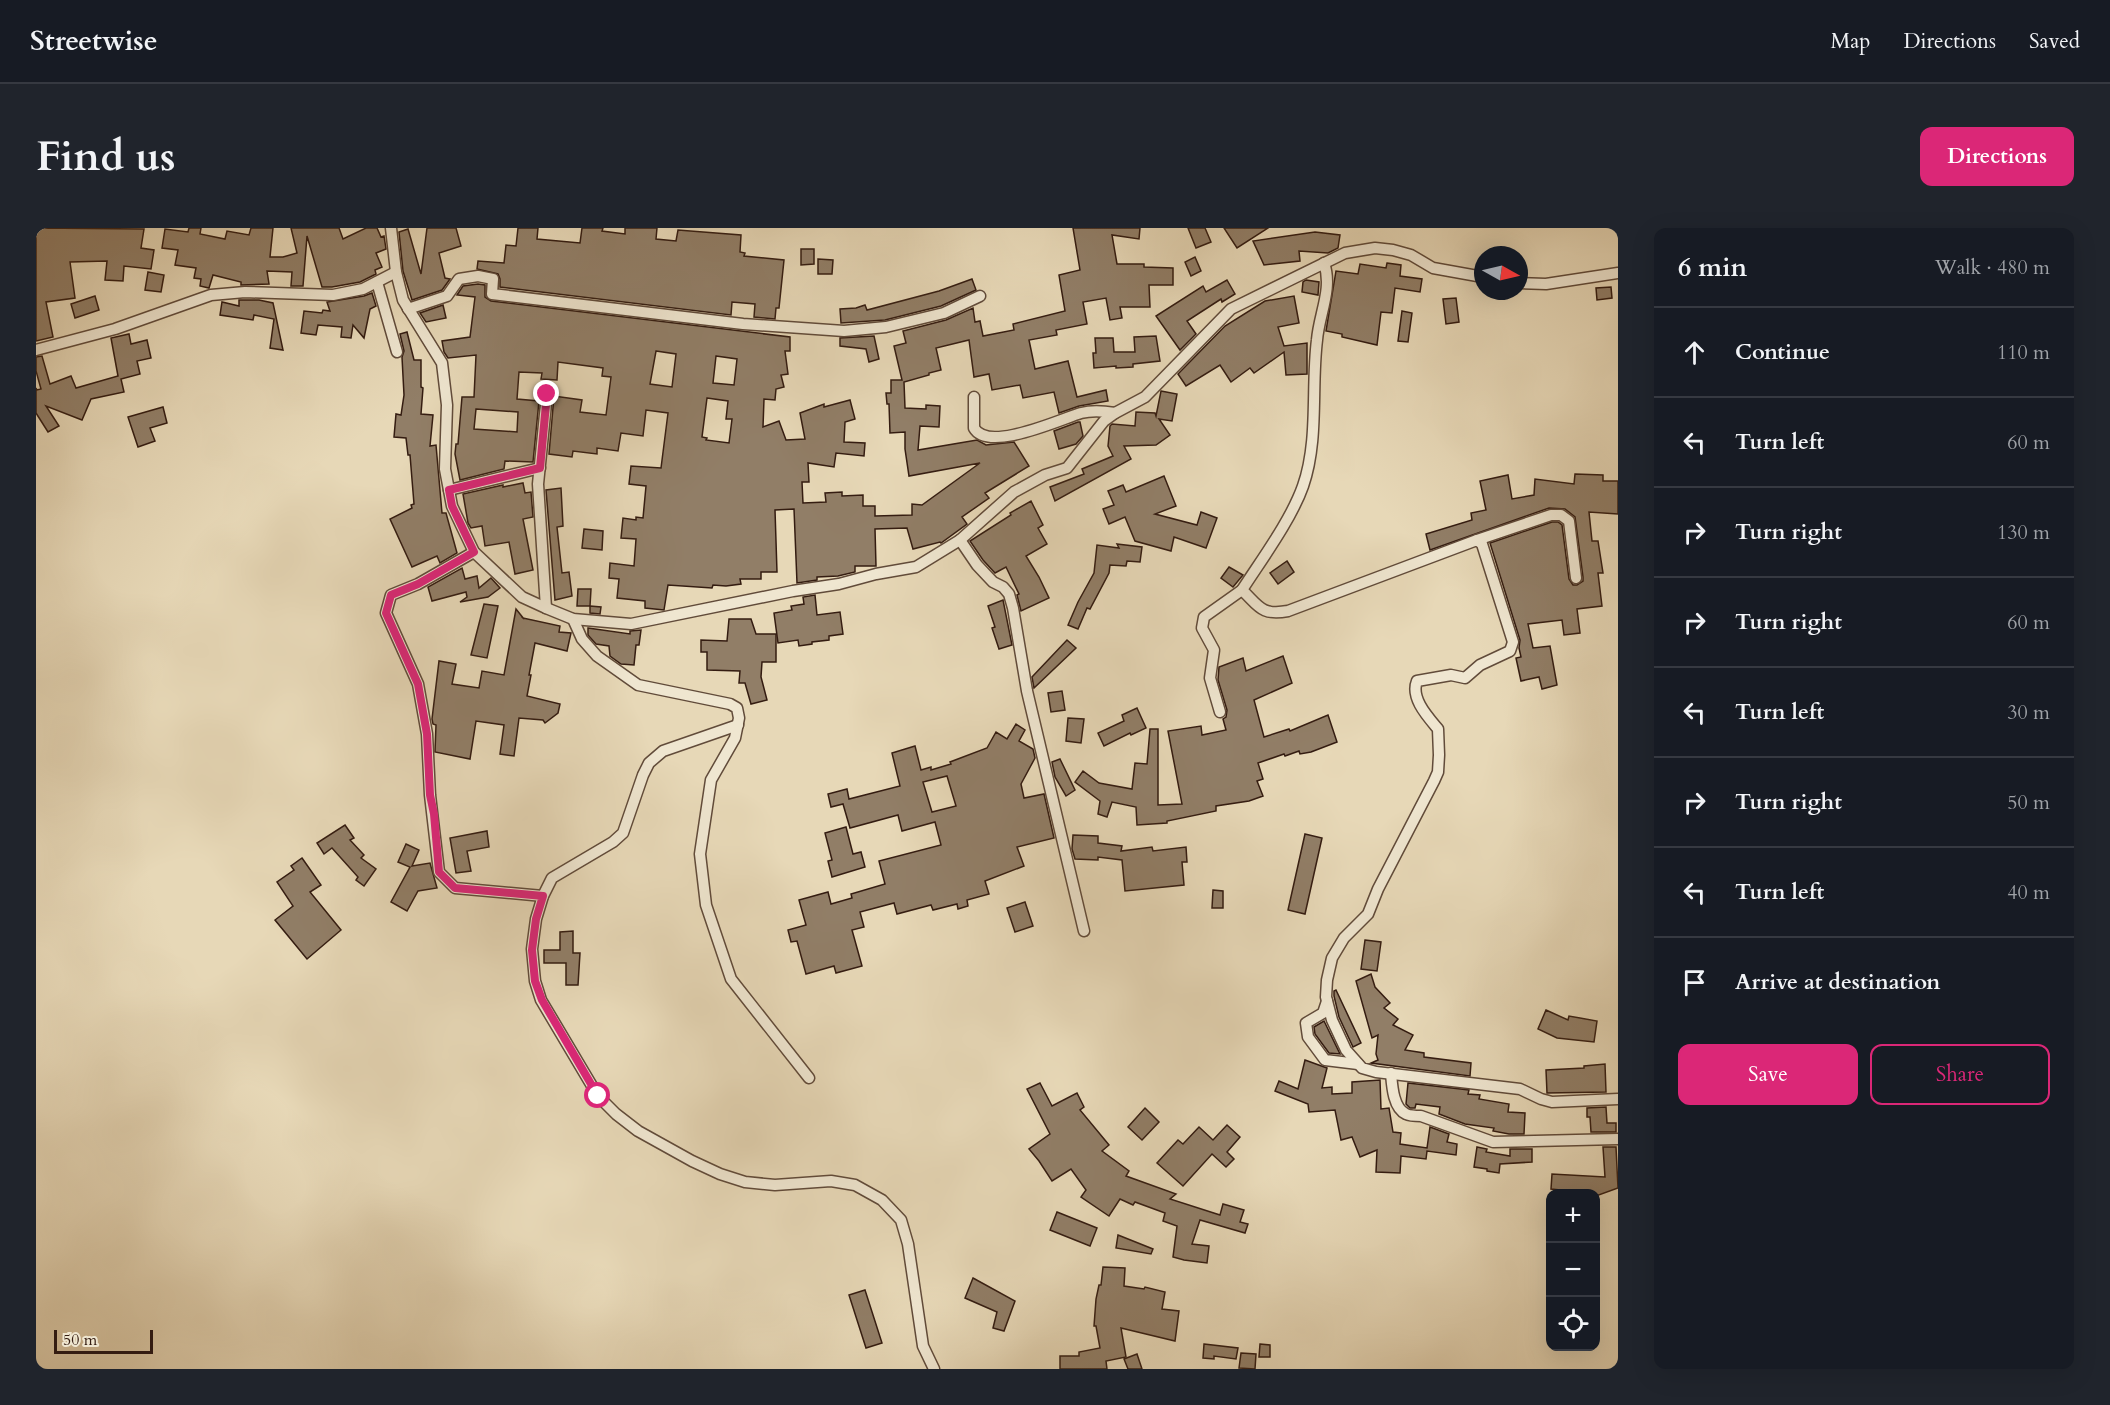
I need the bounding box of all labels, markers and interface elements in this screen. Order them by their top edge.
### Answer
text: Streetwise [30,22,158,60]
text: Map [1830,27,1870,56]
text: Directions [1903,27,1996,56]
text: Saved [2029,27,2080,56]
button: Directions [1920,127,2074,186]
text: Find us [36,128,176,185]
north arrow [1474,246,1528,300]
text: 6 min [1678,250,1747,285]
text: Walk · 480 m [1935,254,2050,281]
icon: ahead [1678,336,1711,369]
text: Continue [1735,337,1830,367]
text: 110 m [1997,339,2050,366]
route end [533,380,559,406]
icon: left [1678,426,1711,459]
text: Turn left [1735,427,1824,457]
text: 60 m [2007,429,2050,456]
icon: right [1678,516,1711,549]
text: Turn right [1735,517,1842,547]
text: 130 m [1997,519,2050,546]
icon: right [1678,606,1711,639]
text: Turn right [1735,607,1842,637]
text: 60 m [2007,609,2050,636]
icon: left [1678,696,1711,729]
text: Turn left [1735,697,1824,727]
text: 30 m [2007,699,2050,726]
icon: right [1678,786,1711,819]
text: Turn right [1735,787,1842,817]
text: 50 m [2007,789,2050,816]
icon: left [1678,876,1711,909]
text: Turn left [1735,877,1824,907]
text: 40 m [2007,879,2050,906]
icon: arrive [1678,966,1711,999]
text: Arrive at destination [1735,967,1940,997]
button: Save [1678,1044,1858,1105]
button: Share [1870,1044,2050,1105]
route start [584,1082,610,1108]
map controls [1546,1189,1600,1351]
button: + [1546,1189,1600,1243]
button: − [1546,1243,1600,1297]
button: locate [1546,1297,1600,1351]
scale bar [54,1327,153,1354]
text: 50 m [63,1329,97,1351]

